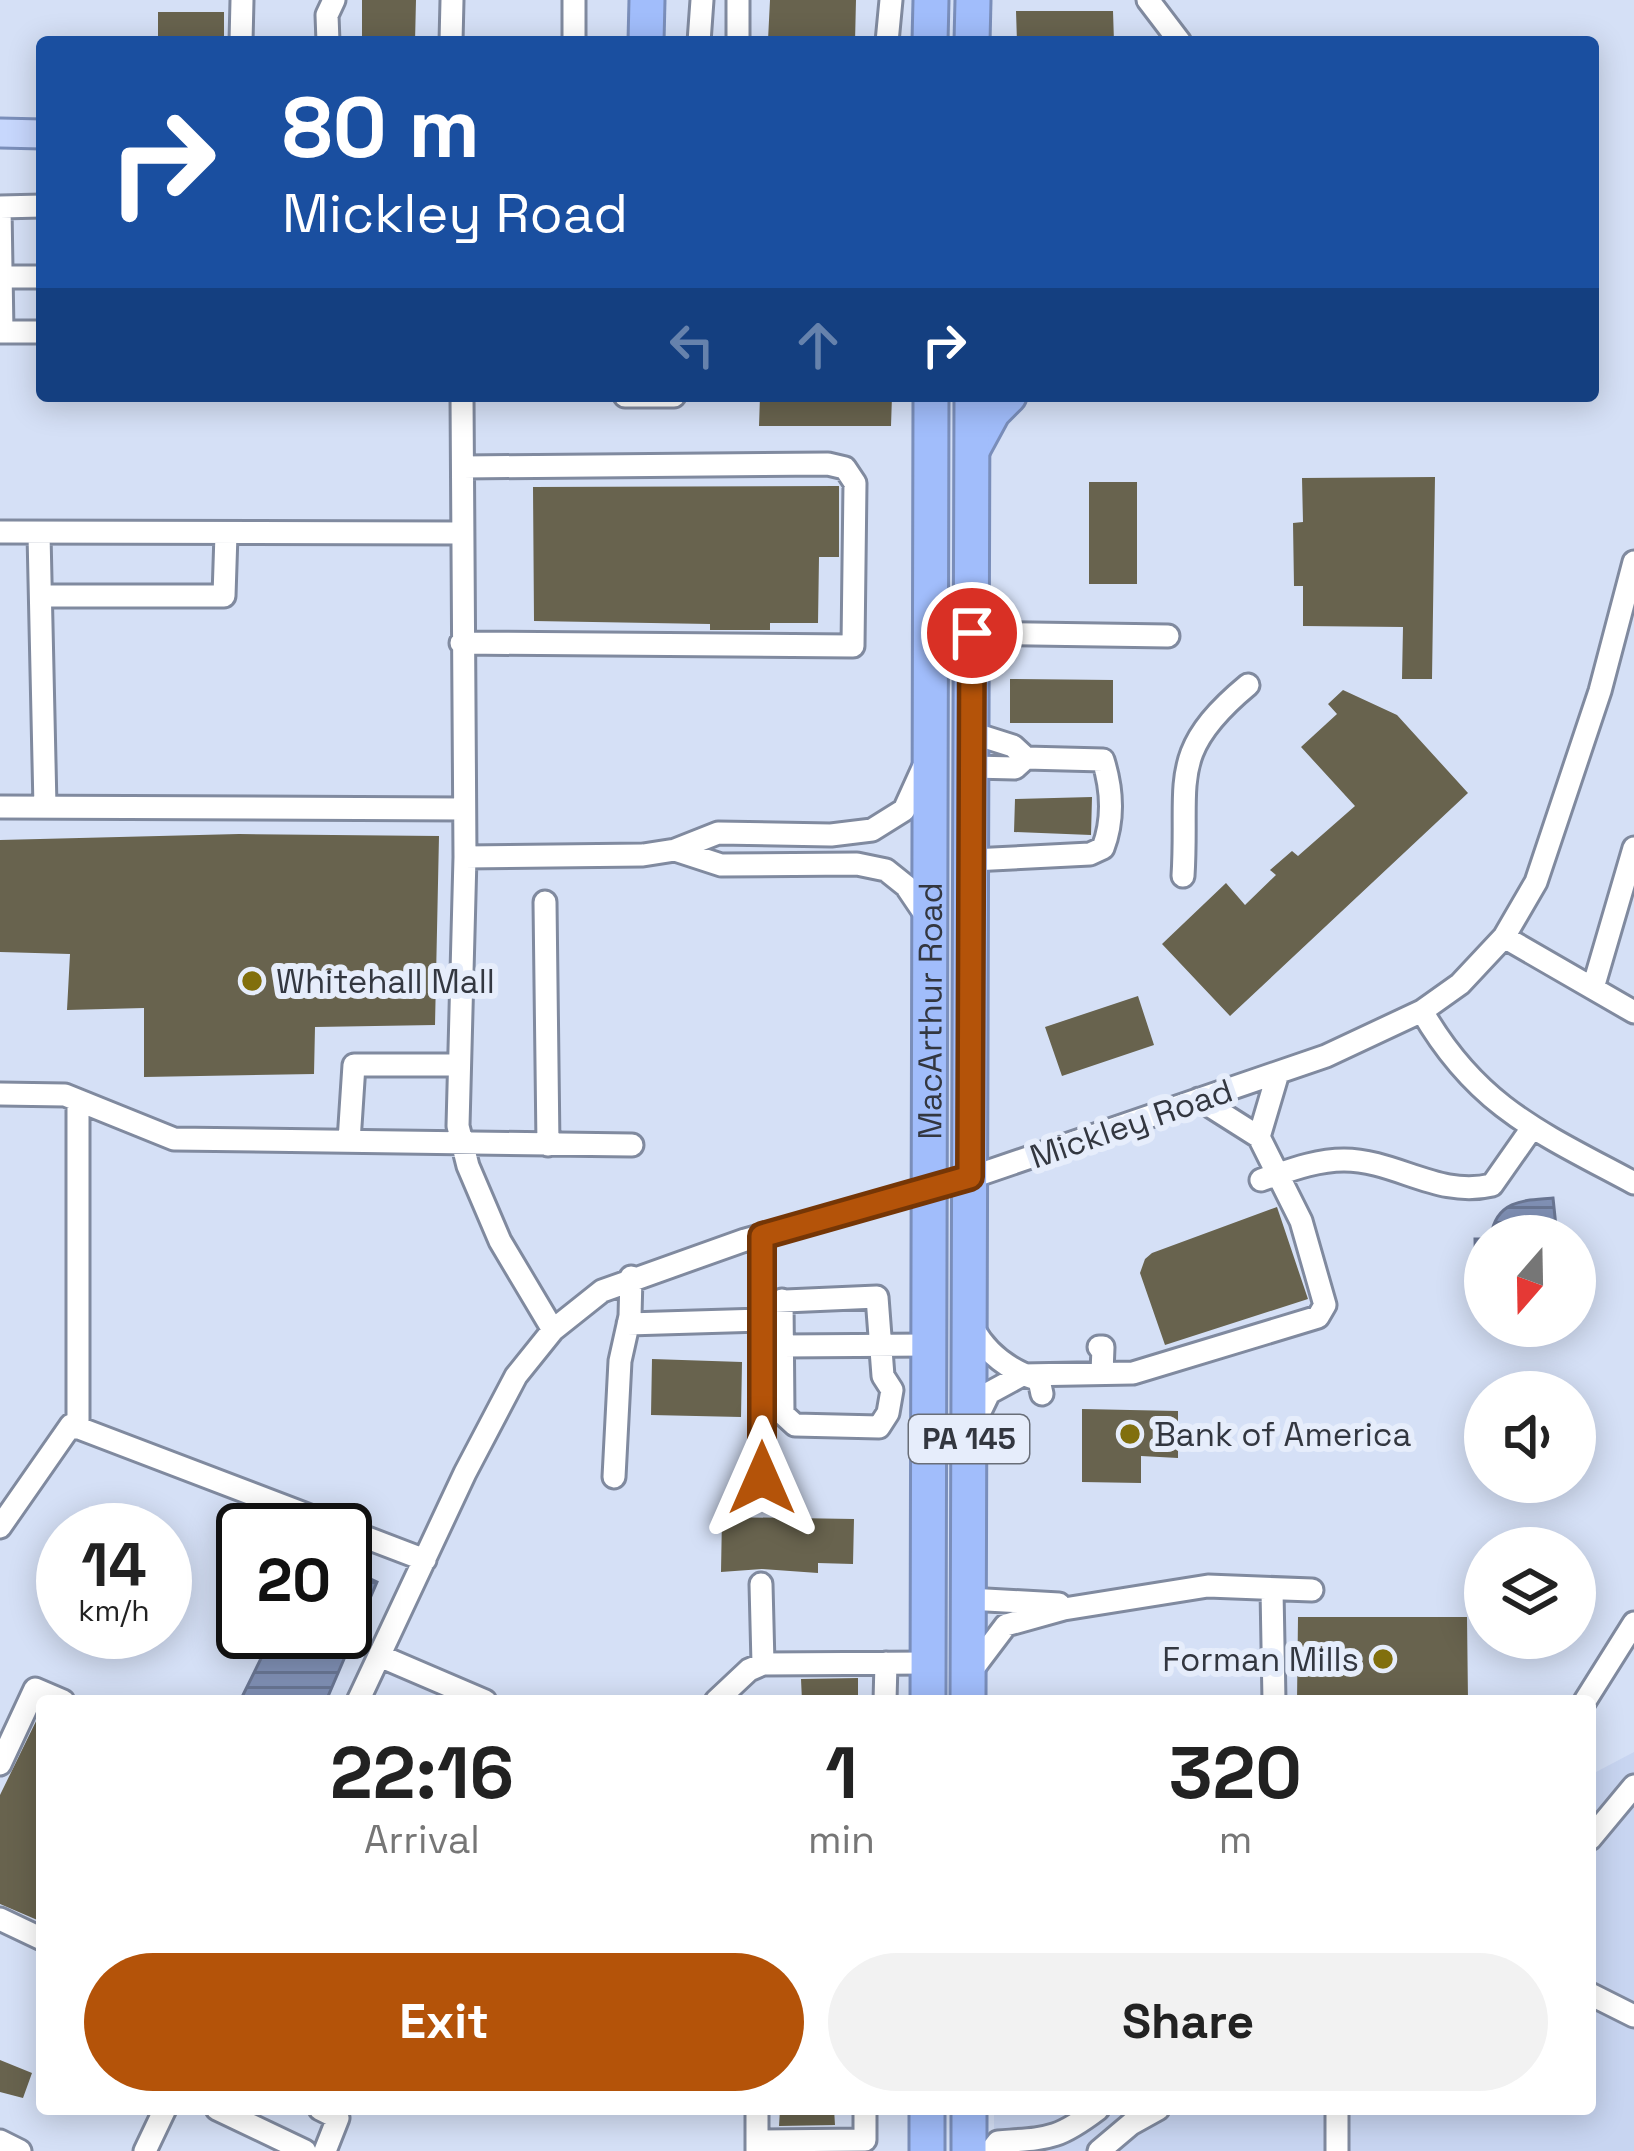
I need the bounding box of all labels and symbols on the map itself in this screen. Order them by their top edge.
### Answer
pin [921,582,1023,684]
street label: MacArthur Road [909,882,952,1140]
place label: Whitehall Mall [276,961,495,1003]
marker: Whitehall Mall [239,968,265,994]
street label: Mickley Road [1025,1070,1238,1178]
north arrow [1464,1215,1596,1347]
place label: Bank of America [1154,1414,1412,1456]
position arrow [699,1415,825,1541]
road number: PA 145 [909,1415,1029,1463]
marker: Bank of America [1117,1421,1143,1447]
speed limit sign: 20 [216,1503,372,1659]
place label: Forman Mills [1162,1639,1359,1681]
marker: Forman Mills [1370,1646,1396,1672]

